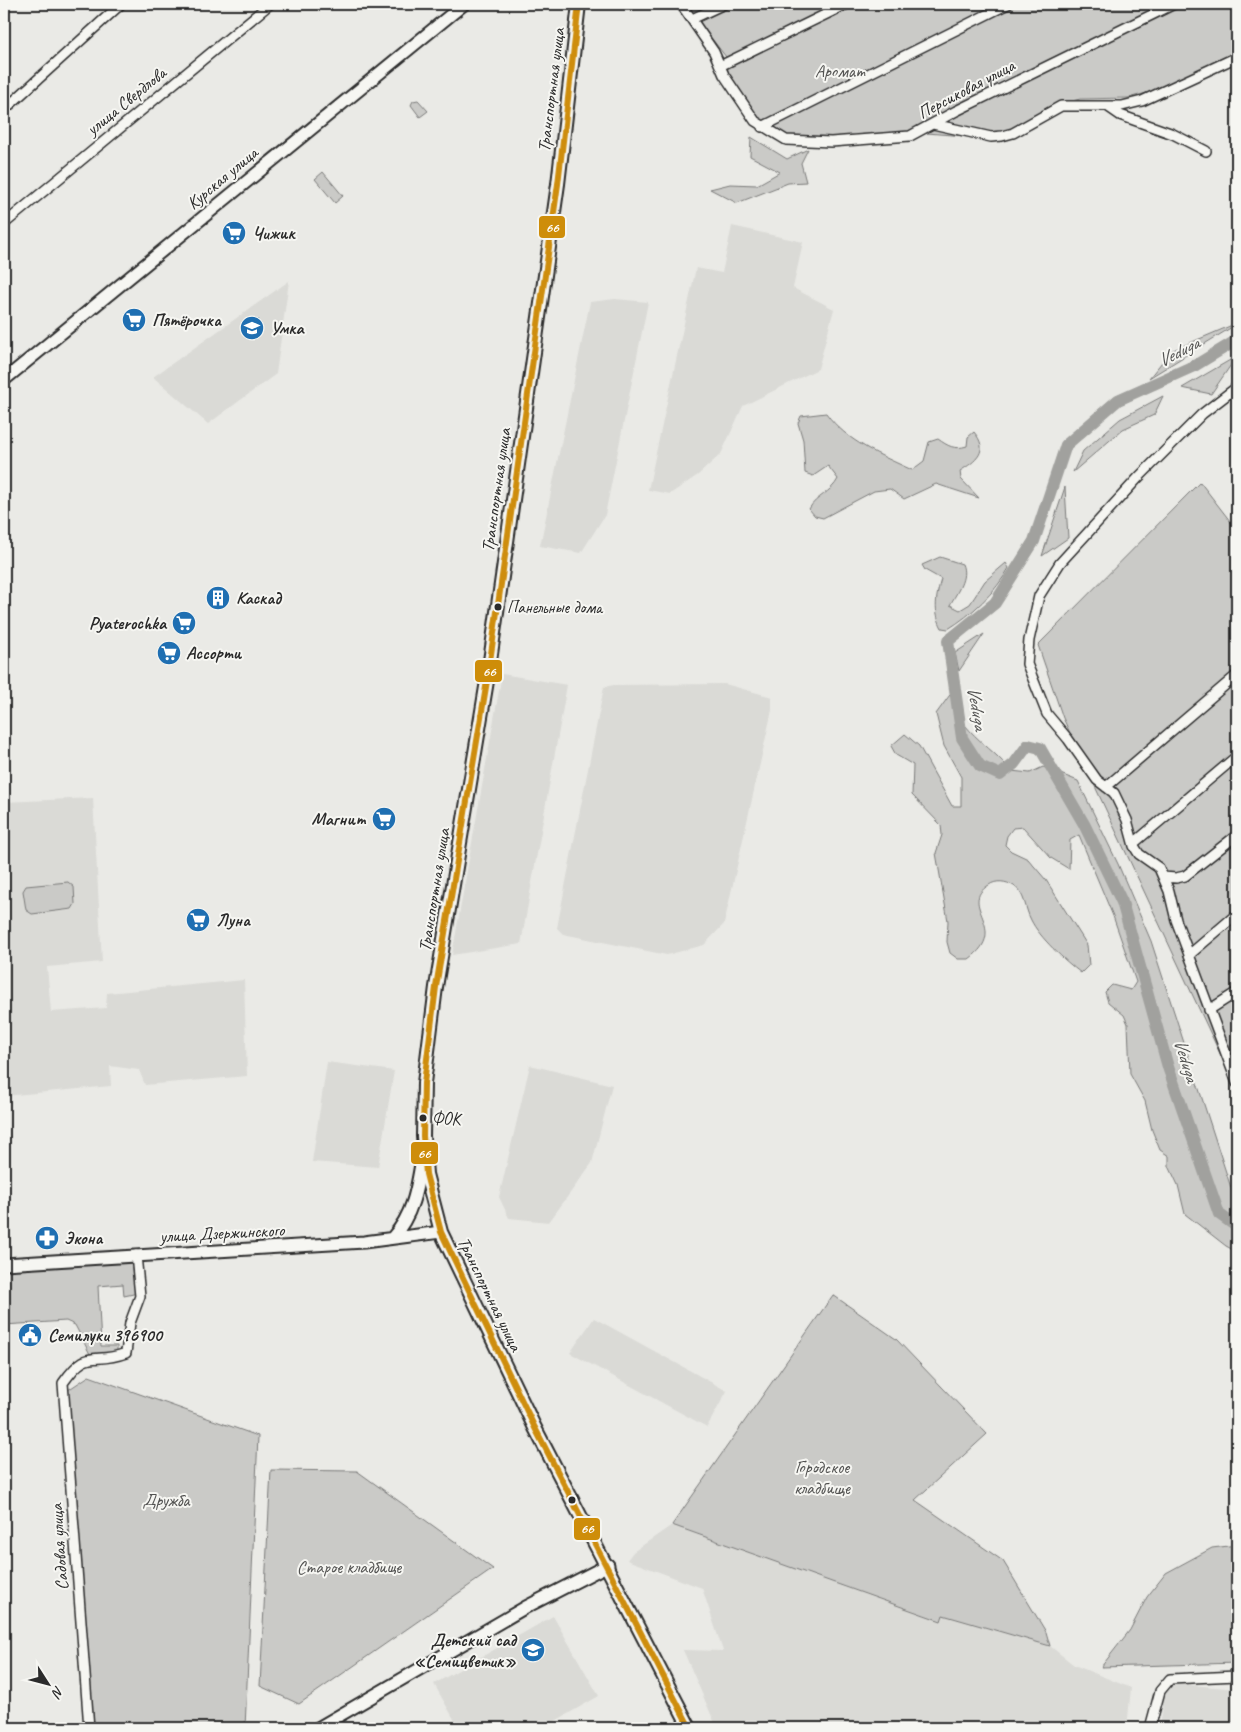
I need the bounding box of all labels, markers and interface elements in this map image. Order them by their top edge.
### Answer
street label: Транспортная улица [533,26,570,153]
street label: Персиковая улица [914,53,1020,124]
park label: Аромат [815,60,866,82]
street label: улица Свердлова [81,61,172,141]
street label: Курская улица [182,141,263,214]
line badge: 66 [538,215,566,239]
text: 66 [545,219,560,236]
supermarket icon: Чижик [221,220,247,246]
place label: Чижик [252,222,297,244]
supermarket icon: Пятёрочка [121,307,147,333]
place label: Пятёрочка [152,309,222,331]
school or university icon: Умка [239,315,265,341]
place label: Умка [270,317,306,339]
water label: Veduga [1153,330,1205,373]
street label: Транспортная улица [476,426,516,553]
building icon: Каскад [205,585,231,611]
place label: Каскад [236,587,282,609]
place label: Панельные дома [507,597,604,618]
marker: Панельные дома [493,602,503,612]
supermarket icon: Pyaterochka [171,610,197,636]
place label: Pyaterochka [89,612,168,634]
supermarket icon: Ассорти [156,640,182,666]
place label: Ассорти [186,642,242,664]
line badge: 66 [474,659,503,683]
text: 66 [482,663,497,680]
water label: Veduga [961,684,993,734]
supermarket icon: Магнит [371,806,397,832]
place label: Магнит [312,808,367,830]
street label: Транспортная улица [413,826,455,953]
supermarket icon: Луна [185,907,211,933]
place label: Луна [216,909,251,931]
water label: Veduga [1168,1036,1205,1087]
place label: ФОК [432,1108,463,1129]
marker: ФОК [418,1113,428,1123]
line badge: 66 [410,1141,439,1165]
text: 66 [417,1145,432,1162]
street label: улица Дзержинского [158,1219,286,1247]
pharmacy icon: Экона [34,1225,60,1251]
place label: Экона [64,1227,104,1249]
street label: Транспортная улица [453,1233,528,1356]
public building icon: Семилуки 396900 [17,1322,43,1348]
place label: Семилуки 396900 [48,1324,164,1346]
park label: Городское кладбище [794,1456,851,1499]
park label: Дружба [142,1489,191,1511]
unlabelled marker [567,1495,577,1505]
street label: Садовая улица [45,1502,73,1591]
line badge: 66 [573,1517,601,1541]
text: 66 [580,1520,595,1537]
park label: Старое кладбище [297,1556,402,1578]
place label: Детский сад «Семицветик» [414,1629,518,1672]
school or university icon: Детский сад «Семицветик» [520,1637,546,1663]
north arrow [22,1660,72,1710]
text: N [47,1683,68,1702]

